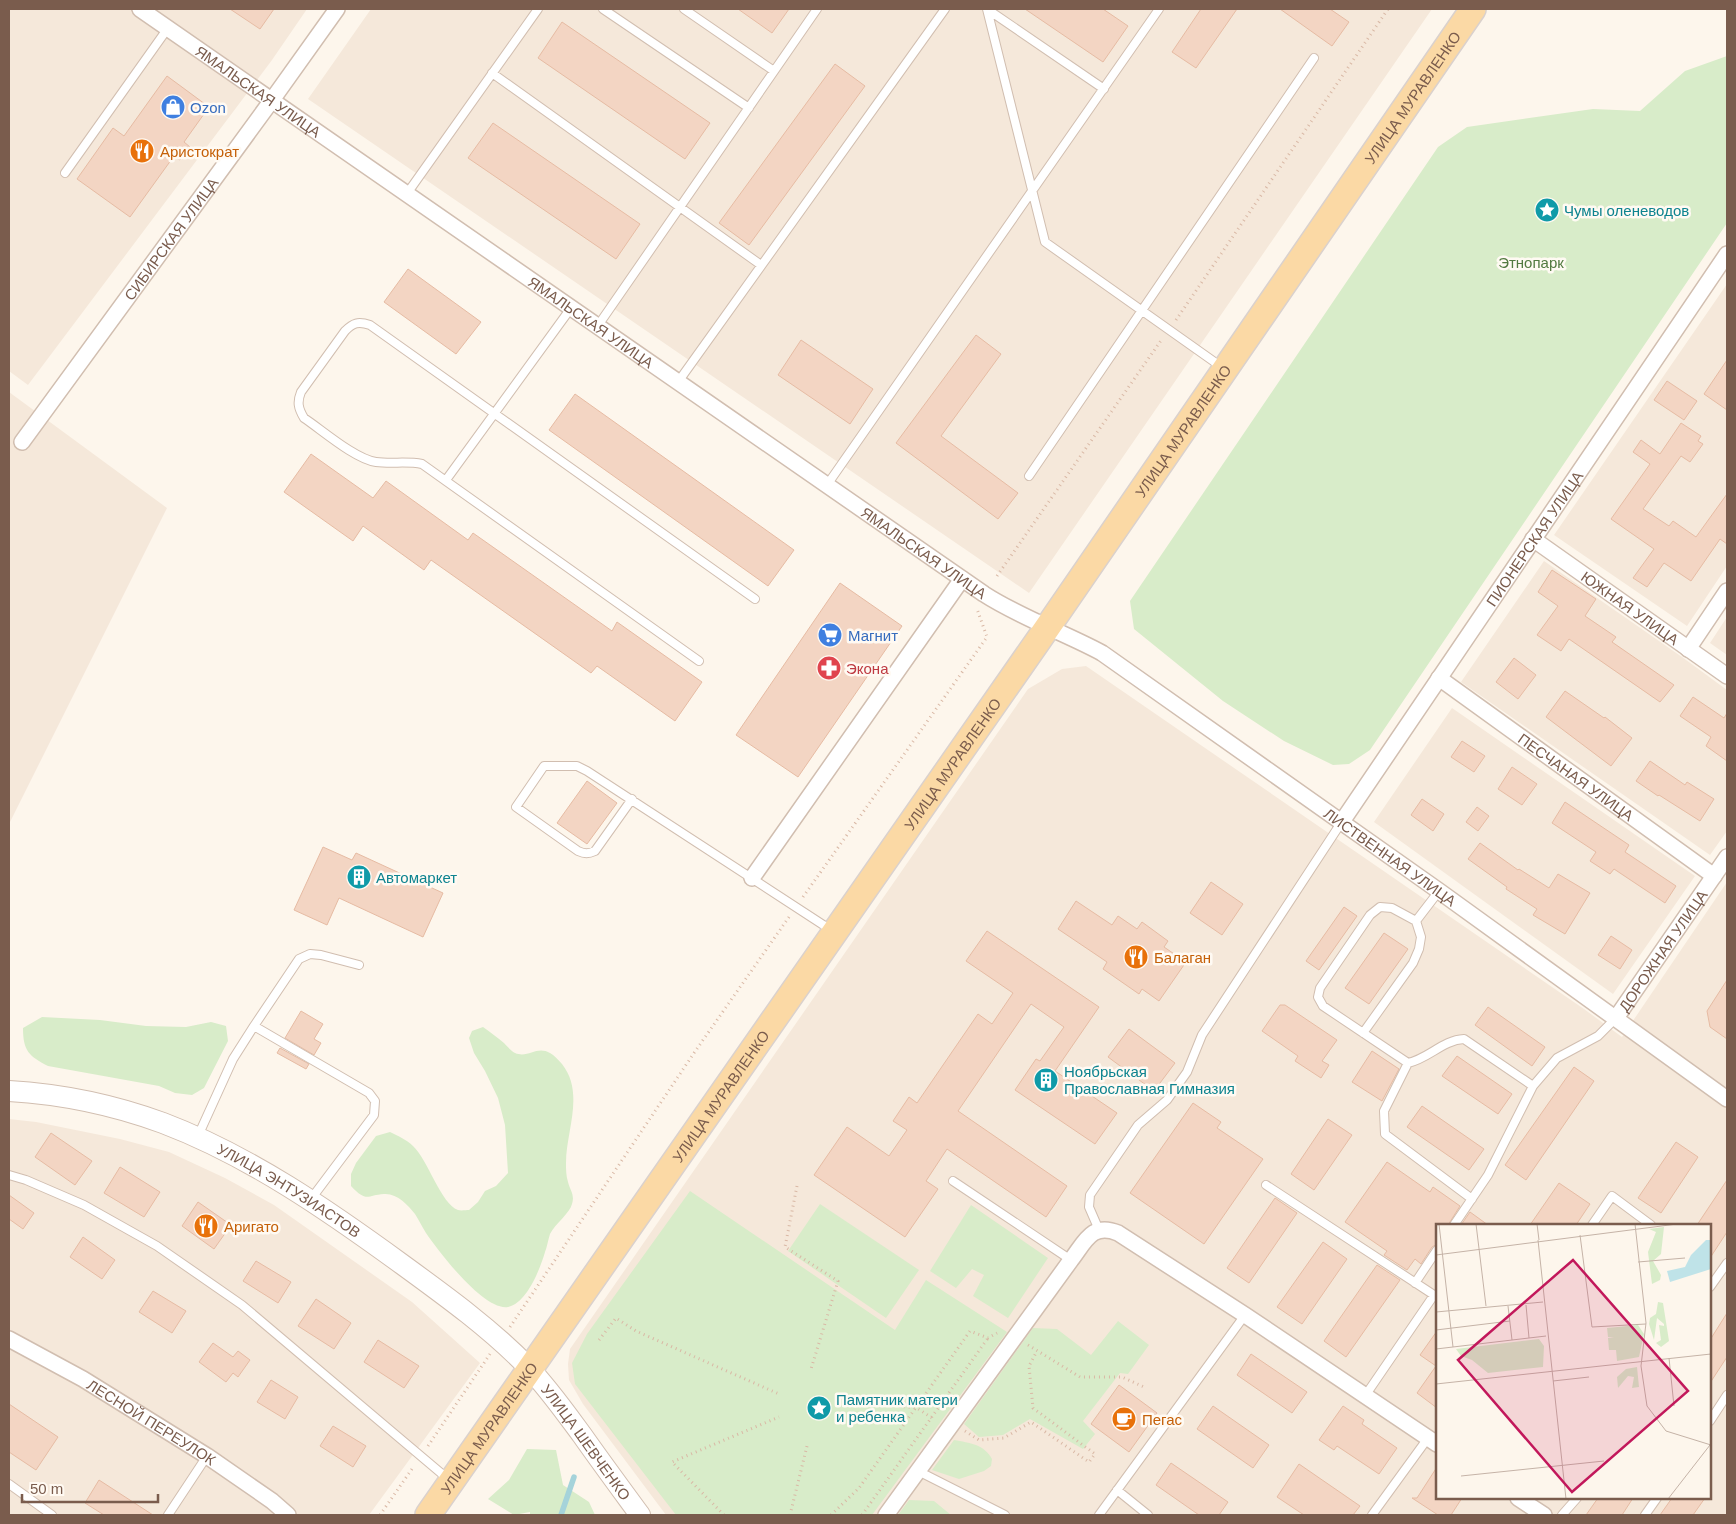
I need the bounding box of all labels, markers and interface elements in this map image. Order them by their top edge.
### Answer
street label: УЛИЦА МУРАВЛЕНКО [1361,28,1464,167]
street label: ЯМАЛЬСКАЯ УЛИЦА [193,42,324,140]
shop icon: Ozon [160,94,186,120]
place label: Ozon [190,99,226,116]
restaurant icon: Аристократ [129,138,155,164]
place label: Аристократ [160,143,239,160]
street label: СИБИРСКАЯ УЛИЦА [120,174,221,303]
place icon: Чумы оленеводов [1534,197,1560,223]
place label: Чумы оленеводов [1564,202,1689,219]
park label: Этнопарк [1498,254,1564,271]
street label: ЯМАЛЬСКАЯ УЛИЦА [525,272,657,371]
street label: УЛИЦА МУРАВЛЕНКО [1131,361,1234,500]
street label: ПИОНЕРСКАЯ УЛИЦА [1482,468,1586,609]
street label: ЯМАЛЬСКАЯ УЛИЦА [858,503,990,602]
street label: ЮЖНАЯ УЛИЦА [1578,567,1682,648]
supermarket icon: Магнит [817,622,843,648]
place label: Магнит [848,627,898,644]
pharmacy icon: Экона [816,655,842,681]
place label: Экона [846,660,889,677]
street label: УЛИЦА МУРАВЛЕНКО [900,695,1004,833]
street label: ПЕСЧАНАЯ УЛИЦА [1515,730,1637,824]
street label: ЛИСТВЕННАЯ УЛИЦА [1321,804,1460,909]
building icon: Автомаркет [346,864,372,890]
place label: Автомаркет [376,869,457,886]
street label: ДОРОЖНАЯ УЛИЦА [1615,887,1710,1014]
restaurant icon: Балаган [1123,944,1149,970]
place label: Балаган [1154,949,1211,966]
street label: УЛИЦА МУРАВЛЕНКО [669,1027,772,1165]
place label: Ноябрьская Православная Гимназия [1064,1063,1235,1097]
building icon: Ноябрьская Православная Гимназия [1033,1067,1059,1093]
street label: УЛИЦА ЭНТУЗИАСТОВ [215,1140,364,1240]
restaurant icon: Аригато [193,1213,219,1239]
place label: Аригато [224,1218,279,1235]
inset map [1436,1224,1711,1499]
street label: УЛИЦА МУРАВЛЕНКО [437,1359,541,1497]
street label: ЛЕСНОЙ ПЕРЕУЛОК [84,1375,219,1468]
street label: УЛИЦА ШЕВЧЕНКО [538,1381,634,1503]
place label: Памятник матери и ребенка [836,1391,958,1425]
place icon: Памятник матери и ребенка [806,1395,832,1421]
cafe icon: Пегас [1111,1406,1137,1432]
place label: Пегас [1142,1411,1183,1428]
scale bar [22,1472,159,1504]
text: 50 m [30,1480,63,1497]

